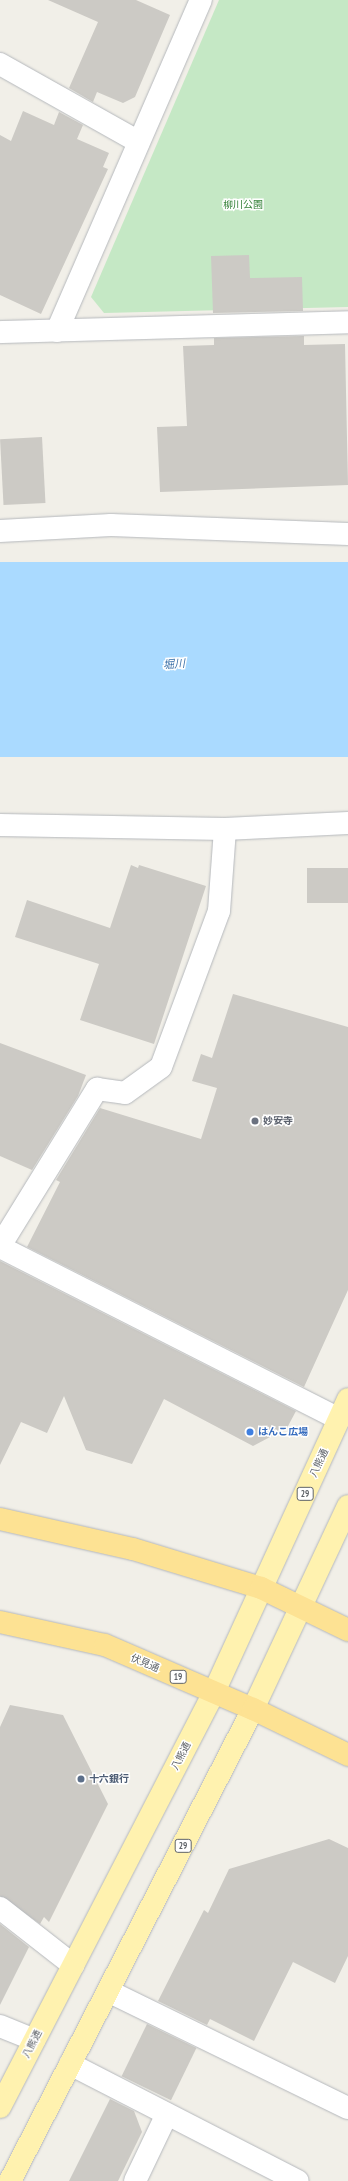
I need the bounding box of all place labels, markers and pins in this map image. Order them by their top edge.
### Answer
place label: 妙安寺 [263,1115,293,1127]
marker: 妙安寺 [250,1116,260,1126]
place label: はんこ広場 [258,1426,308,1438]
marker: はんこ広場 [245,1427,255,1437]
place label: 十六銀行 [89,1773,129,1785]
marker: 十六銀行 [76,1774,86,1784]

